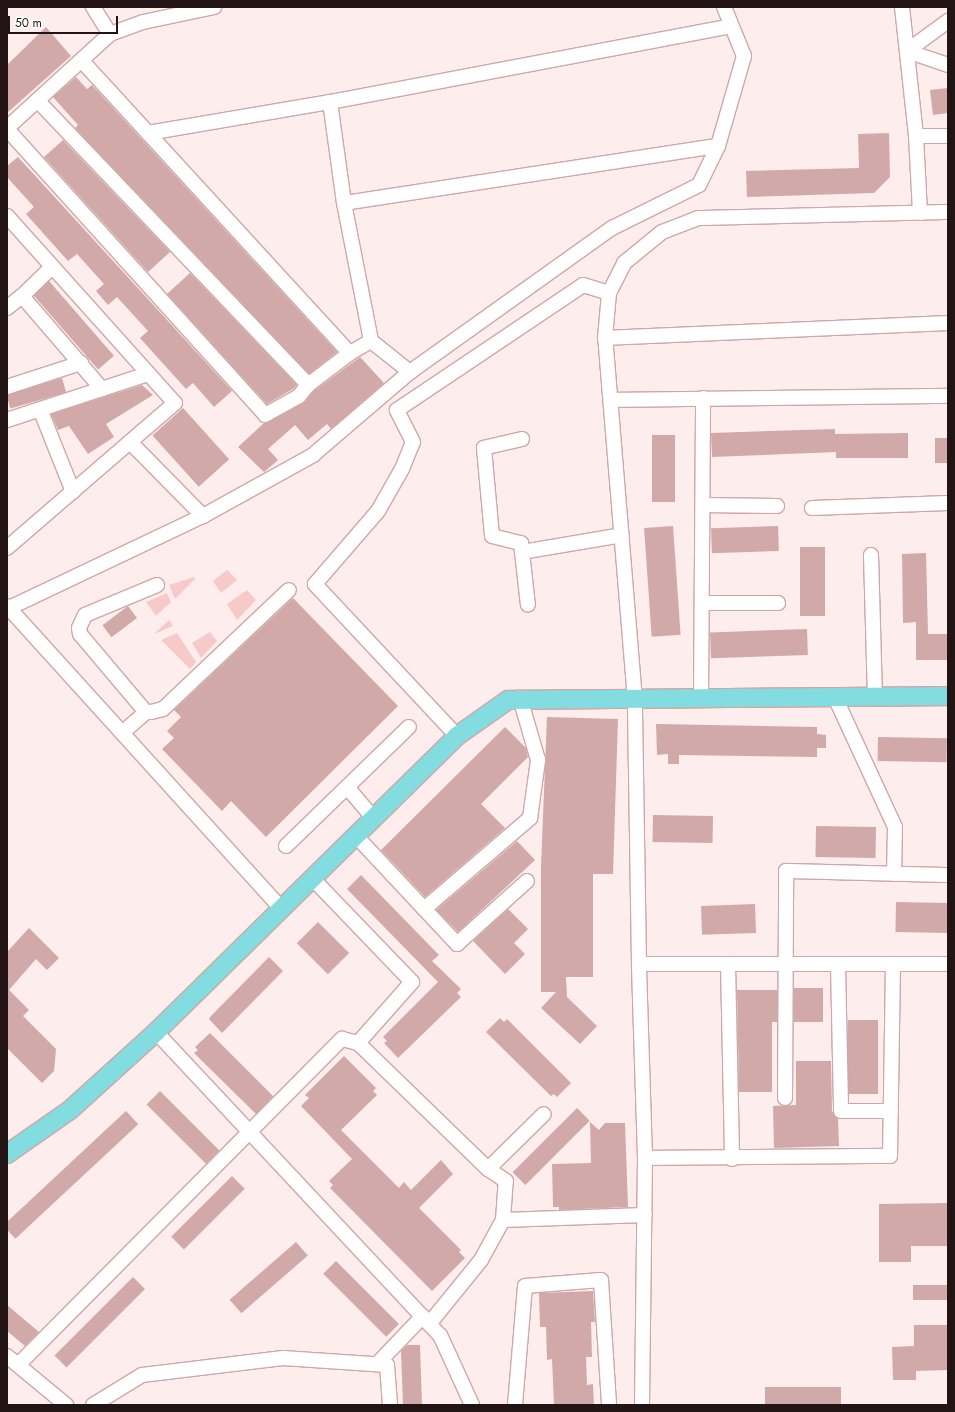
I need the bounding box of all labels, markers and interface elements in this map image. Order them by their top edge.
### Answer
scale bar [10,8,120,34]
text: 50 m [15,14,42,32]

